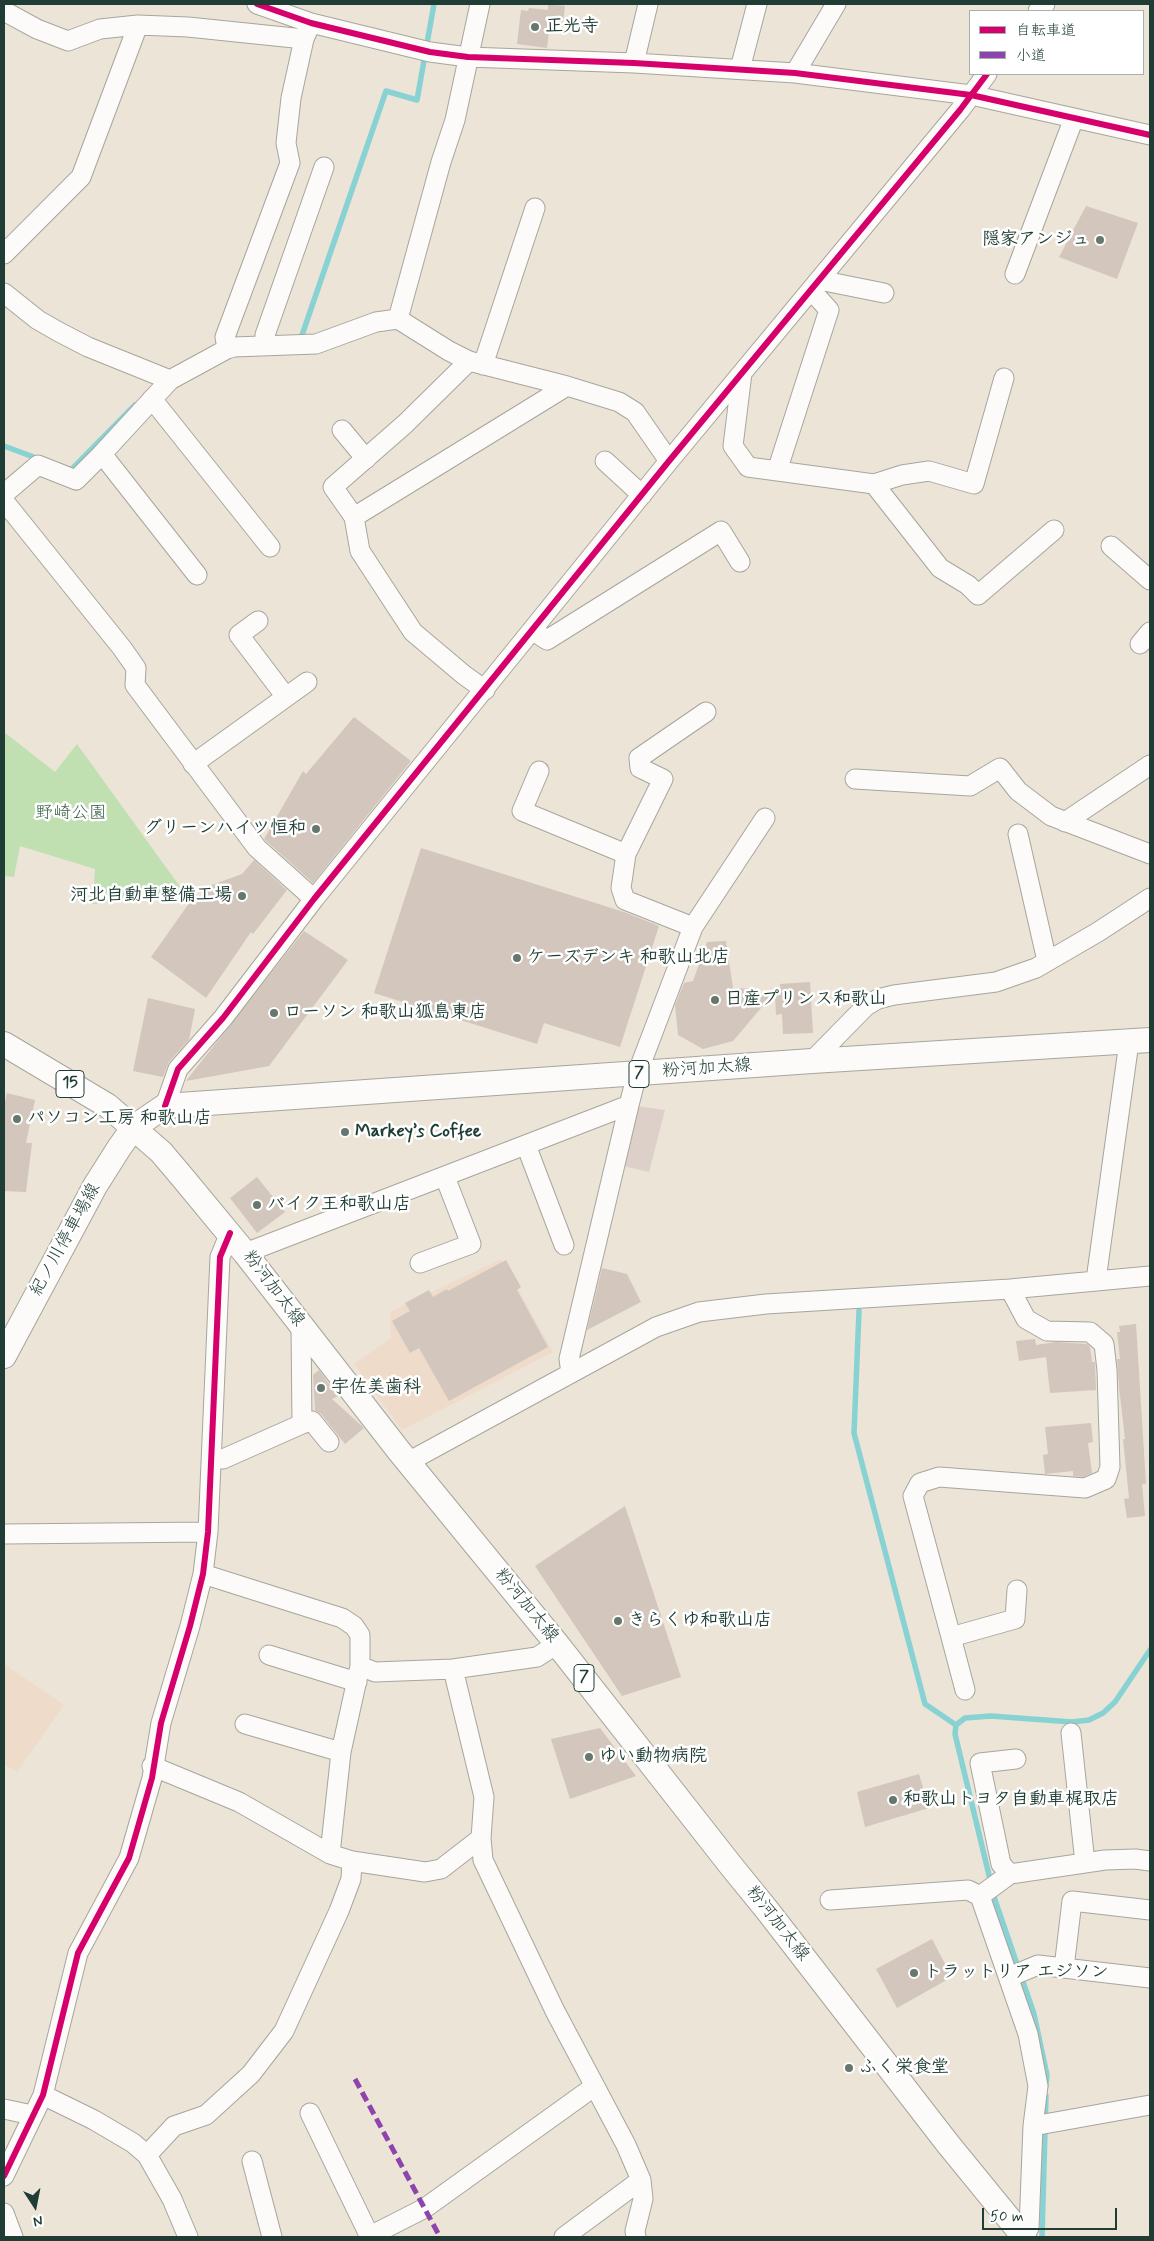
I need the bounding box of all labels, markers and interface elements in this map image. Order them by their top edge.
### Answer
legend [969,10,1144,75]
place label: 正光寺 [545,16,599,38]
marker: 正光寺 [529,21,541,33]
text: 自転車道 [1016,21,1076,41]
text: 小道 [1016,46,1046,66]
place label: 隠家アンジュ [982,229,1090,251]
marker: 隠家アンジュ [1094,234,1106,246]
park label: 野崎公園 [35,803,107,825]
place label: グリーンハイツ恒和 [144,818,306,840]
marker: グリーンハイツ恒和 [310,823,322,835]
place label: 河北自動車整備工場 [70,885,232,907]
marker: 河北自動車整備工場 [236,890,248,902]
place label: ケーズデンキ 和歌山北店 [527,947,730,969]
marker: ケーズデンキ 和歌山北店 [511,952,523,964]
place label: 日産プリンス和歌山 [725,989,887,1011]
marker: 日産プリンス和歌山 [709,994,721,1006]
place label: ローソン 和歌山狐島東店 [284,1002,487,1024]
marker: ローソン 和歌山狐島東店 [268,1007,280,1019]
street label: 粉河加太線 [661,1055,753,1083]
road number: 7 [629,1060,649,1088]
road number: 15 [56,1070,84,1098]
place label: パソコン工房 和歌山店 [27,1108,212,1130]
marker: パソコン工房 和歌山店 [11,1113,23,1125]
place label: Markey’s Coffee [355,1121,481,1143]
marker: Markey’s Coffee [339,1126,351,1138]
street label: 紀ノ川停車場線 [26,1180,106,1300]
place label: バイク王和歌山店 [267,1194,411,1216]
marker: バイク王和歌山店 [251,1199,263,1211]
street label: 粉河加太線 [237,1247,309,1331]
place label: 宇佐美歯科 [331,1377,421,1399]
marker: 宇佐美歯科 [315,1382,327,1394]
street label: 粉河加太線 [489,1564,563,1648]
place label: きらくゆ和歌山店 [628,1610,772,1632]
marker: きらくゆ和歌山店 [612,1615,624,1627]
road number: 7 [574,1665,594,1692]
place label: ゆい動物病院 [599,1746,707,1768]
marker: ゆい動物病院 [583,1751,595,1763]
place label: 和歌山トヨタ自動車梶取店 [903,1789,1119,1811]
marker: 和歌山トヨタ自動車梶取店 [887,1794,899,1806]
street label: 粉河加太線 [741,1882,813,1966]
place label: トラットリア エジソン [924,1962,1109,1984]
marker: トラットリア エジソン [908,1967,920,1979]
place label: ふく栄食堂 [859,2057,949,2079]
marker: ふく栄食堂 [843,2062,855,2074]
north arrow [10,2181,60,2231]
scale bar [984,2198,1119,2230]
text: 50 m [990,2207,1024,2227]
text: N [32,2211,44,2230]

